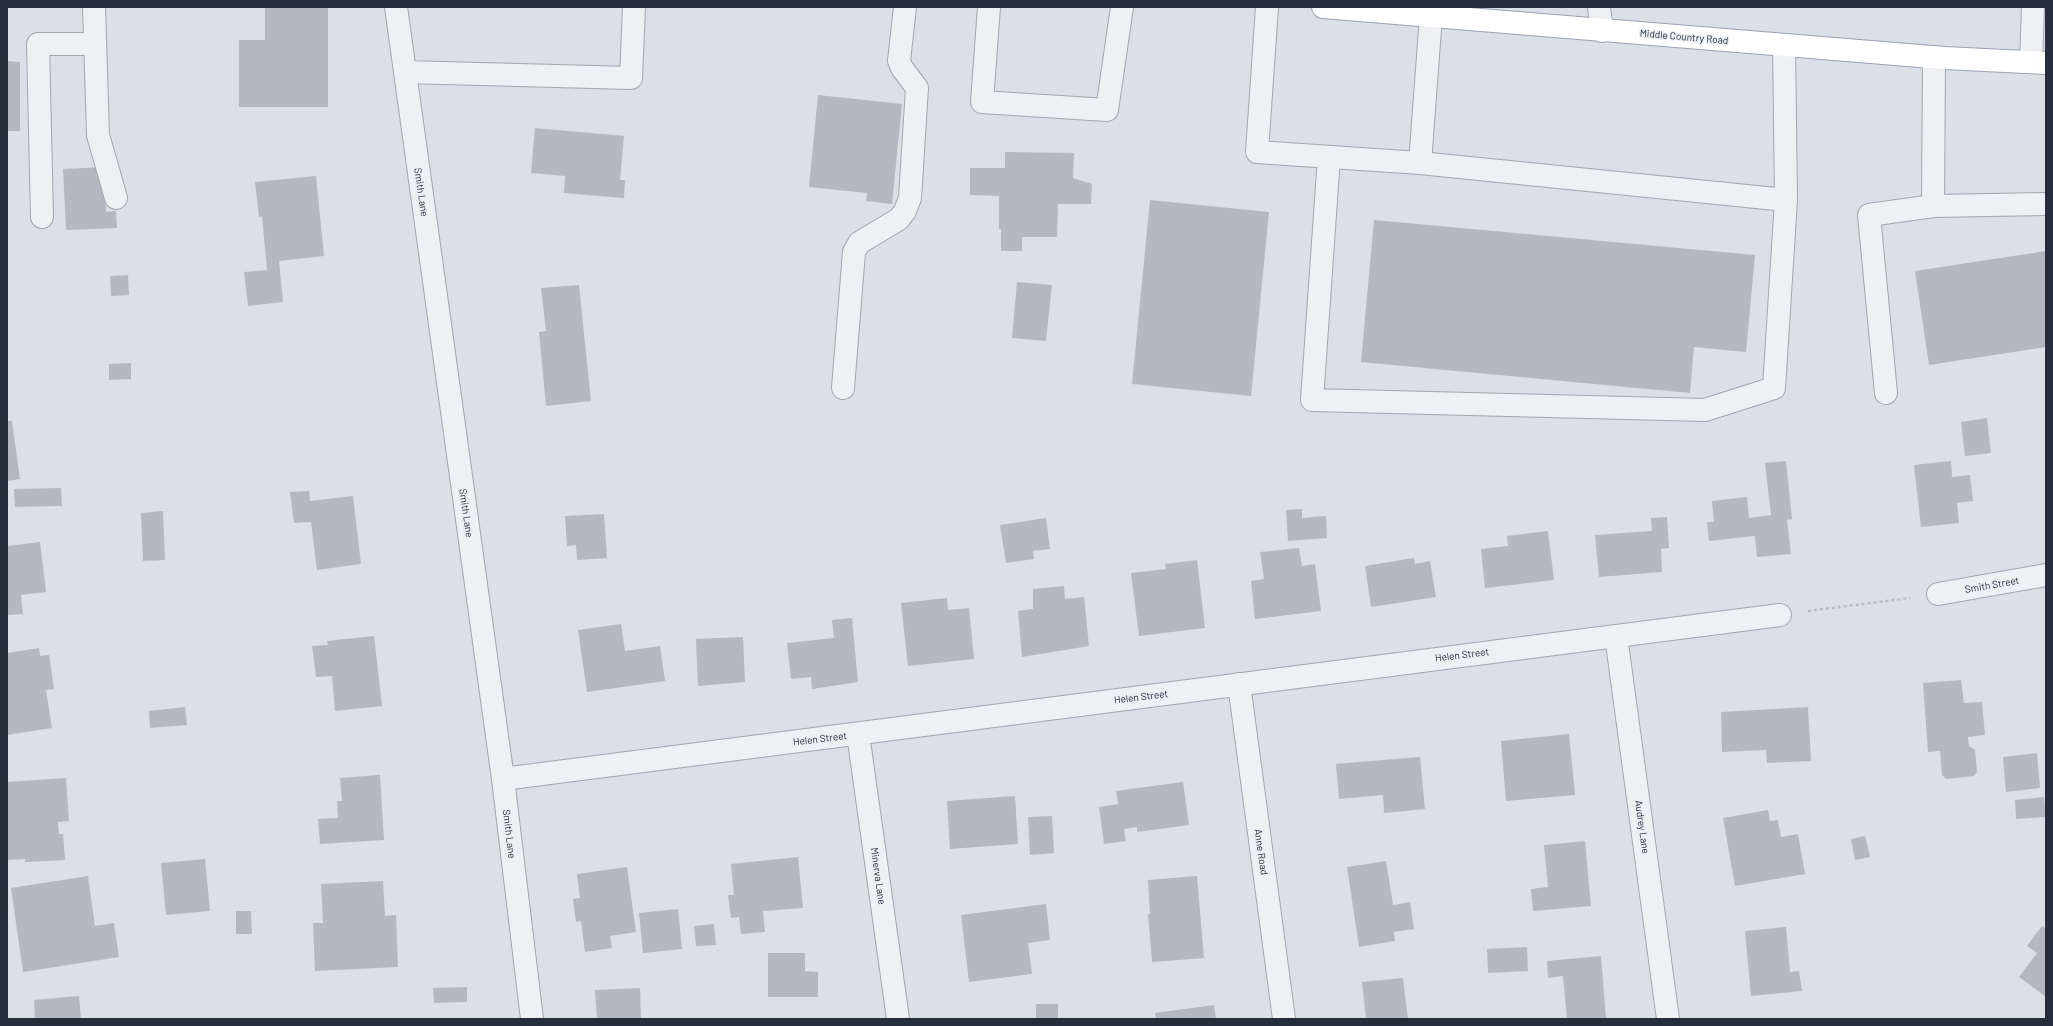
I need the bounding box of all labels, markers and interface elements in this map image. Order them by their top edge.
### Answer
street label: Middle Country Road [1639,27,1729,47]
street label: Smith Lane [412,167,430,217]
street label: Smith Lane [457,488,475,538]
street label: Smith Street [1964,574,2020,596]
street label: Helen Street [1434,646,1490,664]
street label: Helen Street [1113,688,1169,706]
street label: Helen Street [792,730,848,748]
street label: Audrey Lane [1632,800,1652,854]
street label: Smith Lane [500,809,518,859]
street label: Anne Road [1252,828,1270,876]
street label: Minerva Lane [868,847,888,905]

